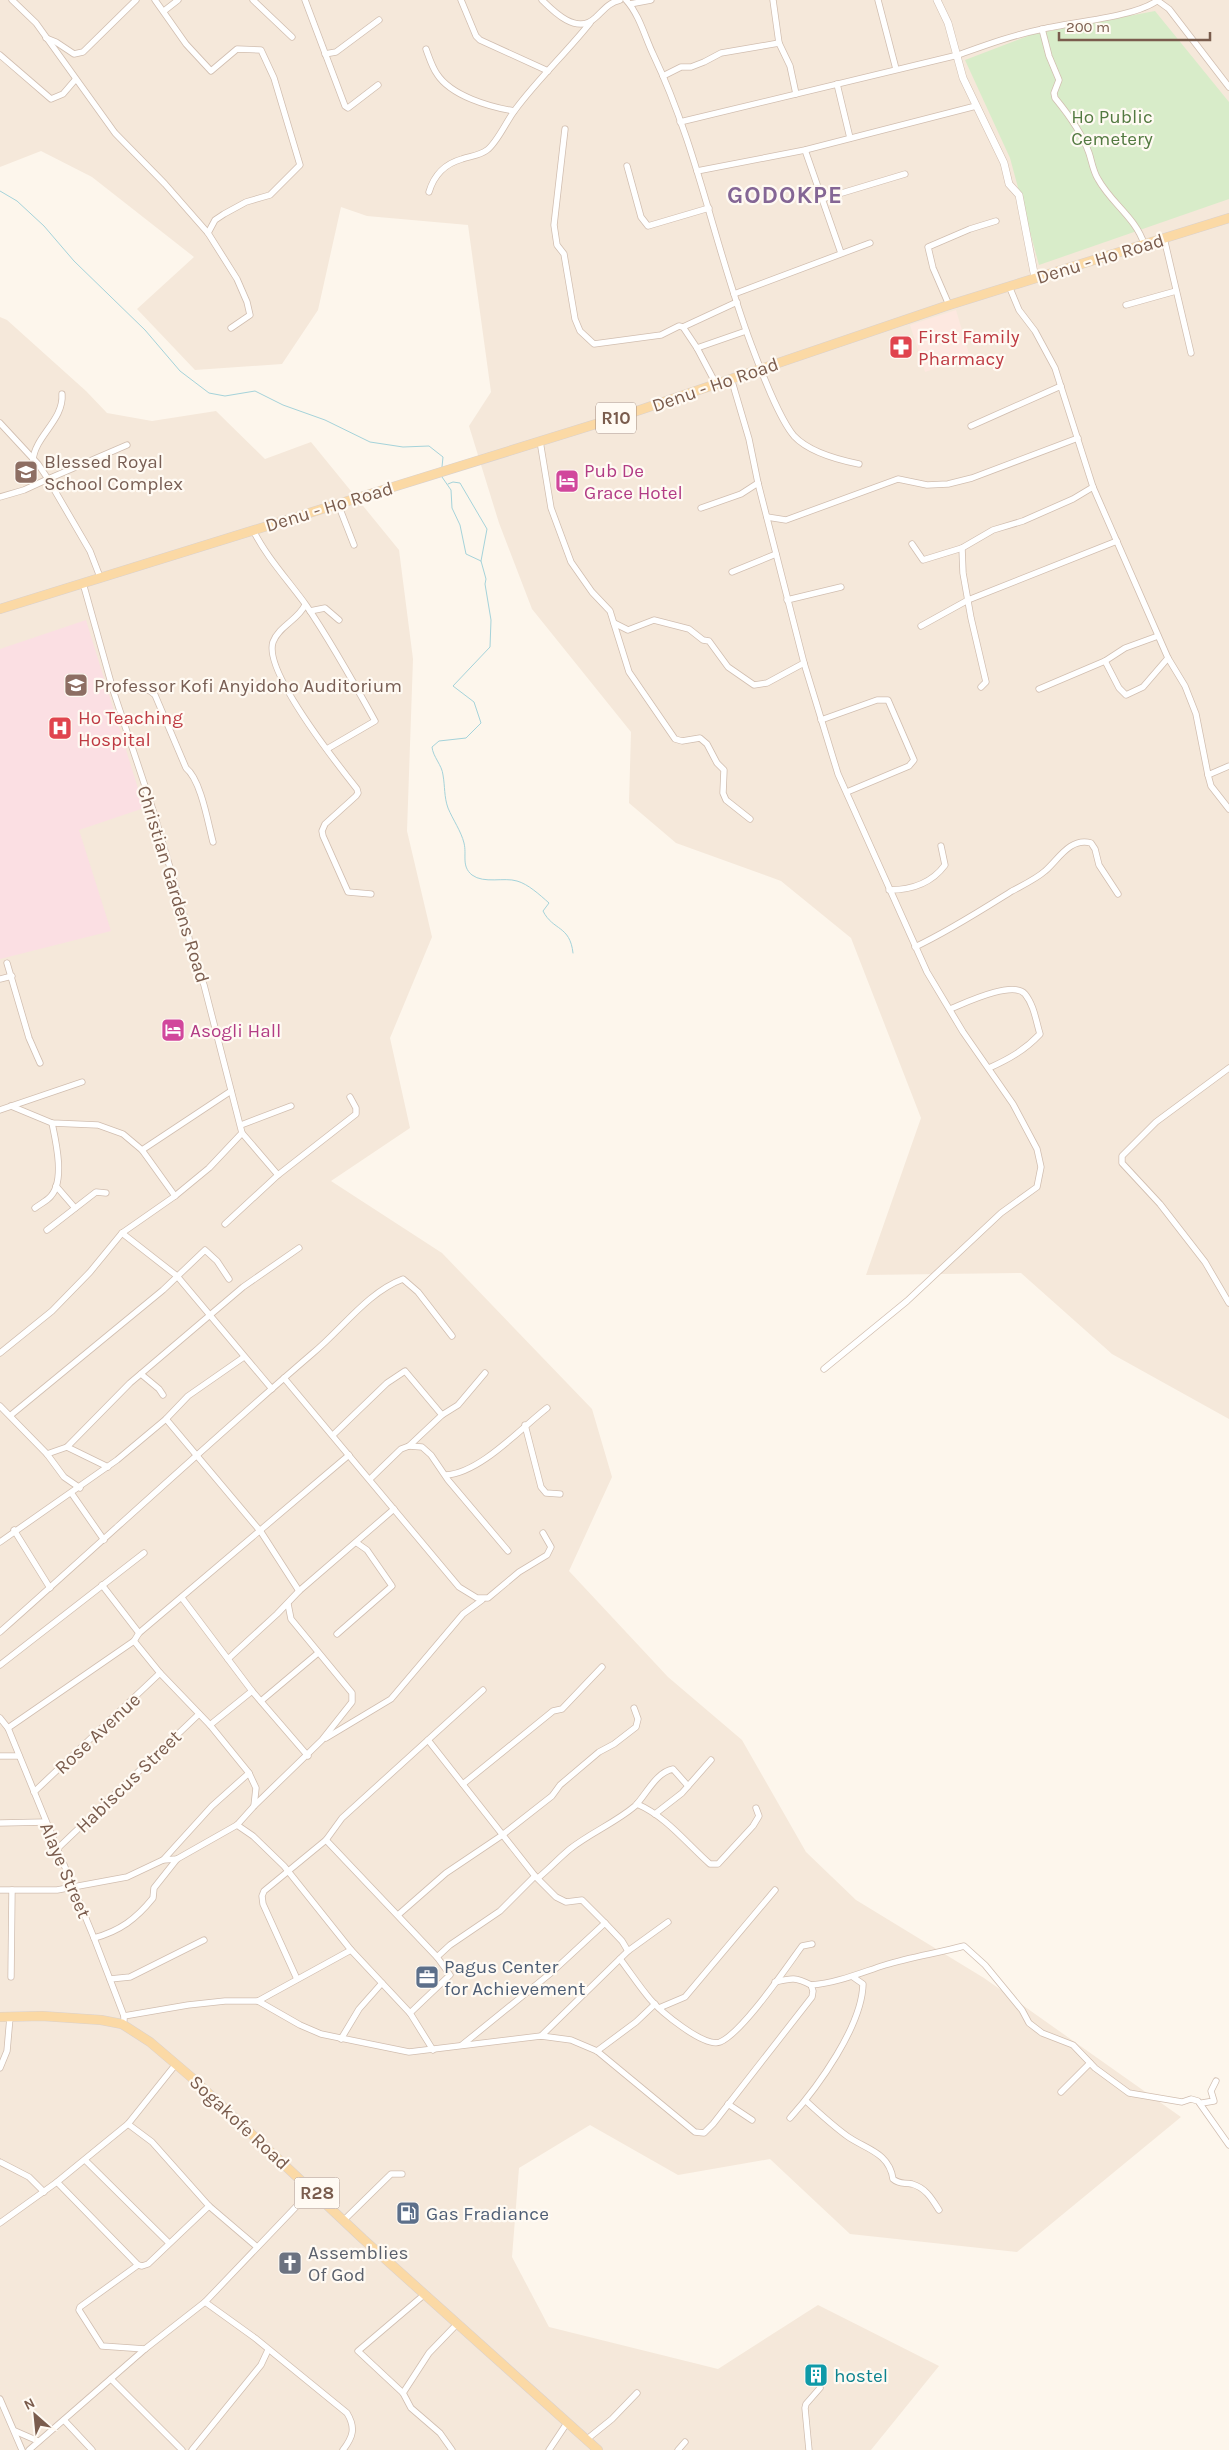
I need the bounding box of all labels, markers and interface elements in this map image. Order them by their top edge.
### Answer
scale bar [1059,10,1210,42]
text: 200 m [1066,18,1110,36]
park label: Ho Public Cemetery [1071,106,1153,150]
district label: GODOKPE [727,181,843,209]
street label: Denu - Ho Road [1034,229,1167,289]
place label: First Family Pharmacy [918,326,1020,370]
pharmacy icon: First Family Pharmacy [888,334,914,360]
street label: Denu - Ho Road [649,353,781,417]
road number: R10 [596,402,636,433]
place label: Blessed Royal School Complex [44,451,183,495]
school or university icon: Blessed Royal School Complex [13,459,39,485]
place label: Pub De Grace Hotel [584,460,683,504]
hotel icon: Pub De Grace Hotel [554,468,580,494]
street label: Denu - Ho Road [263,477,396,537]
school or university icon: Professor Kofi Anyidoho Auditorium [63,672,89,698]
place label: Professor Kofi Anyidoho Auditorium [94,675,402,697]
place label: Ho Teaching Hospital [78,707,183,751]
hospital icon: Ho Teaching Hospital [47,715,73,741]
street label: Christian Gardens Road [133,783,214,986]
hotel icon: Asogli Hall [160,1017,186,1043]
place label: Asogli Hall [190,1020,281,1042]
street label: Rose Avenue [50,1689,145,1779]
street label: Habiscus Street [71,1726,186,1838]
street label: Alaye Street [35,1819,95,1922]
place label: Pagus Center for Achievement [444,1956,585,2000]
office icon: Pagus Center for Achievement [414,1964,440,1990]
street label: Sogakofe Road [185,2071,294,2175]
road number: R28 [294,2178,340,2208]
fuel station icon: Gas Fradiance [395,2200,421,2226]
place label: Gas Fradiance [426,2203,549,2225]
place label: Assemblies Of God [308,2242,408,2286]
church icon: Assemblies Of God [277,2250,303,2276]
building icon: hostel [803,2362,829,2388]
place label: hostel [834,2365,888,2387]
north arrow [10,2390,60,2440]
text: N [21,2394,38,2414]

